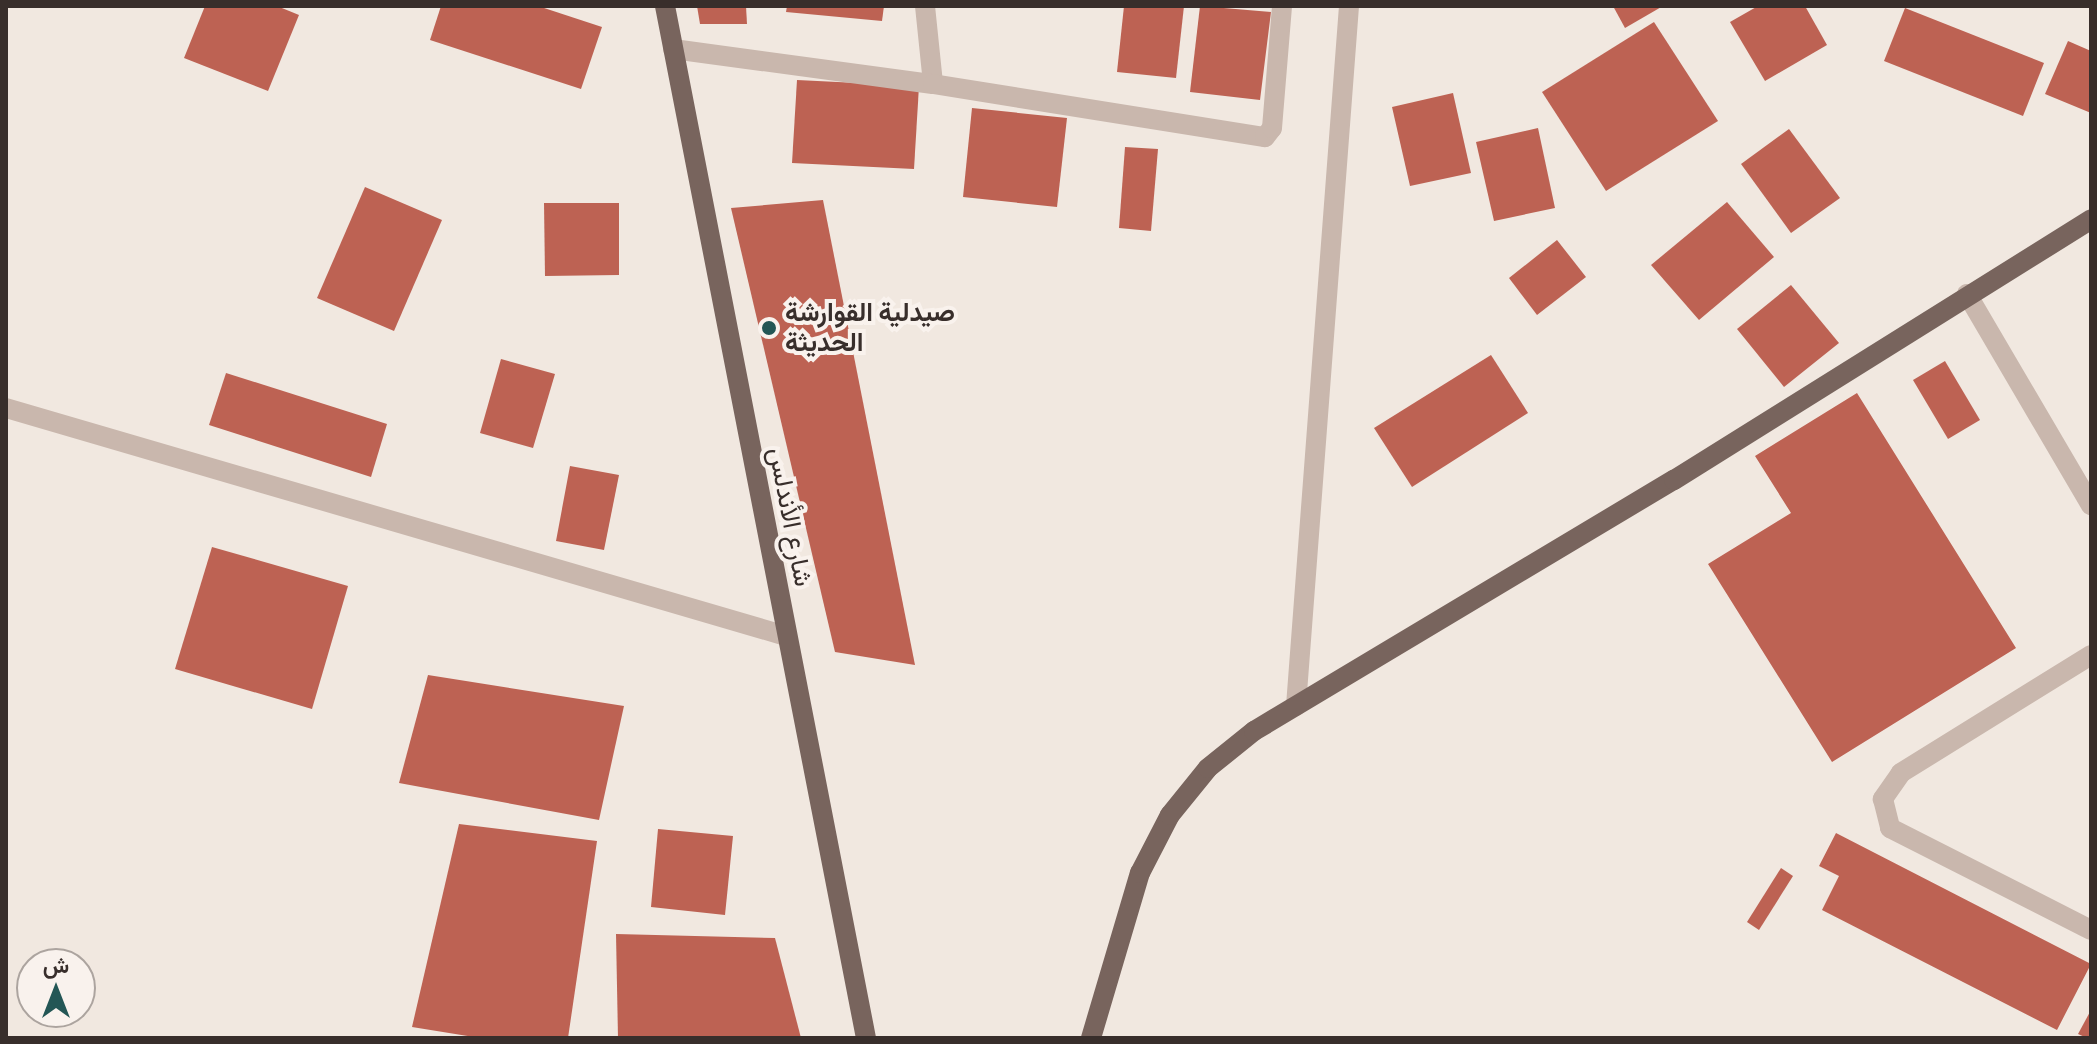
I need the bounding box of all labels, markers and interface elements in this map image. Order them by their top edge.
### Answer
place label: صيدلية القوارشة الحديثة [785,297,955,358]
marker: صيدلية القوارشة الحديثة [760,319,778,337]
street label: شارع الأندلس [761,445,819,589]
north arrow [16,948,96,1028]
text: ش [43,950,69,981]

